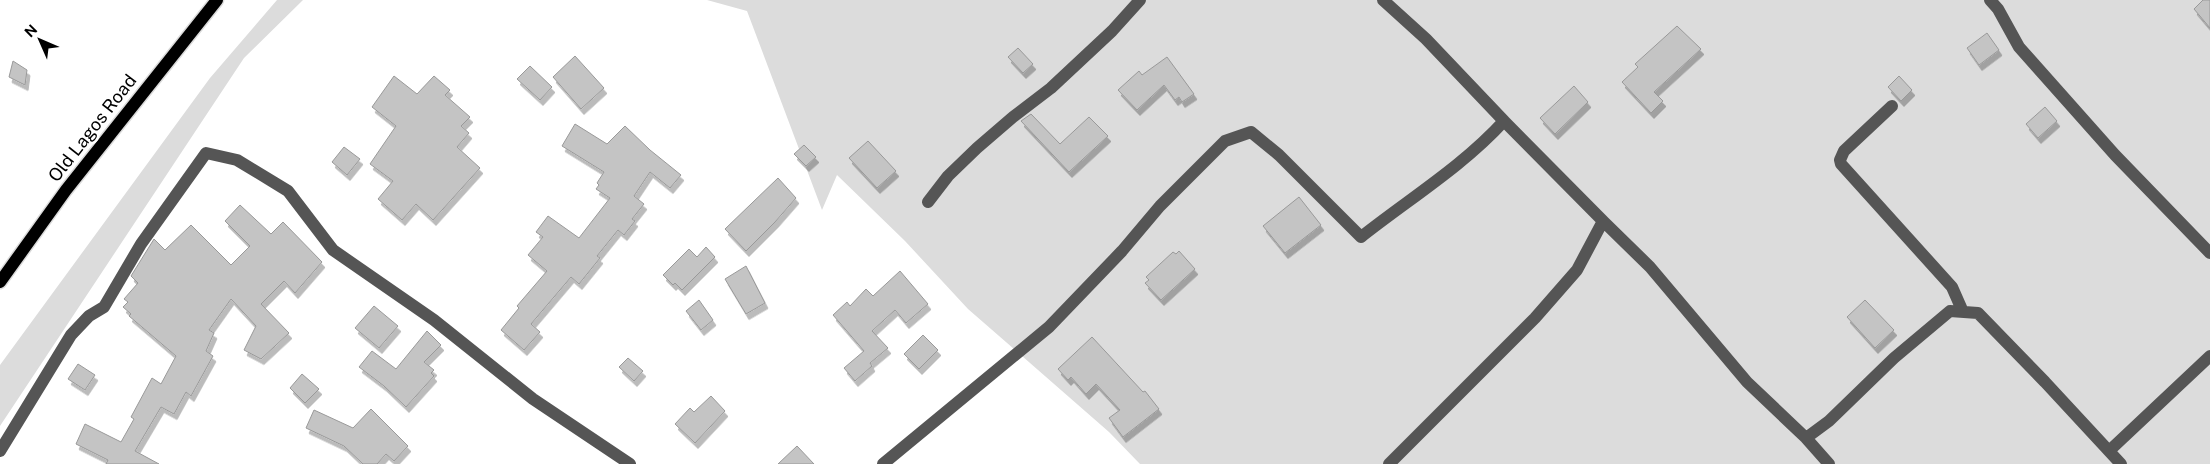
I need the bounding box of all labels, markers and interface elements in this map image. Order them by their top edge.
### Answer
north arrow [15,15,65,65]
text: N [21,21,40,40]
street label: Old Lagos Road [44,70,140,186]

